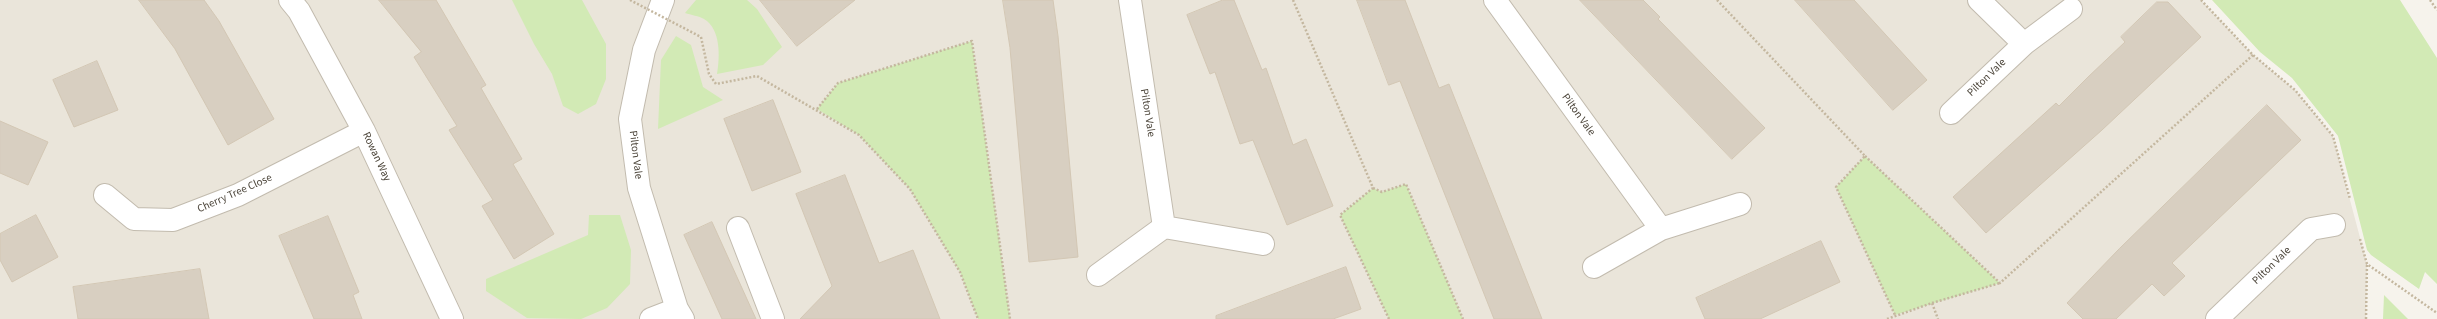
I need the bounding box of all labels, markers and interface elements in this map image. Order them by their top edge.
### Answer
street label: Pilton Vale [1965,56,2009,100]
street label: Pilton Vale [1137,88,1157,138]
street label: Pilton Vale [1558,91,1598,139]
street label: Rowan Way [359,130,393,184]
street label: Pilton Vale [625,130,645,180]
street label: Cherry Tree Close [196,172,274,216]
street label: Pilton Vale [2250,244,2294,288]

